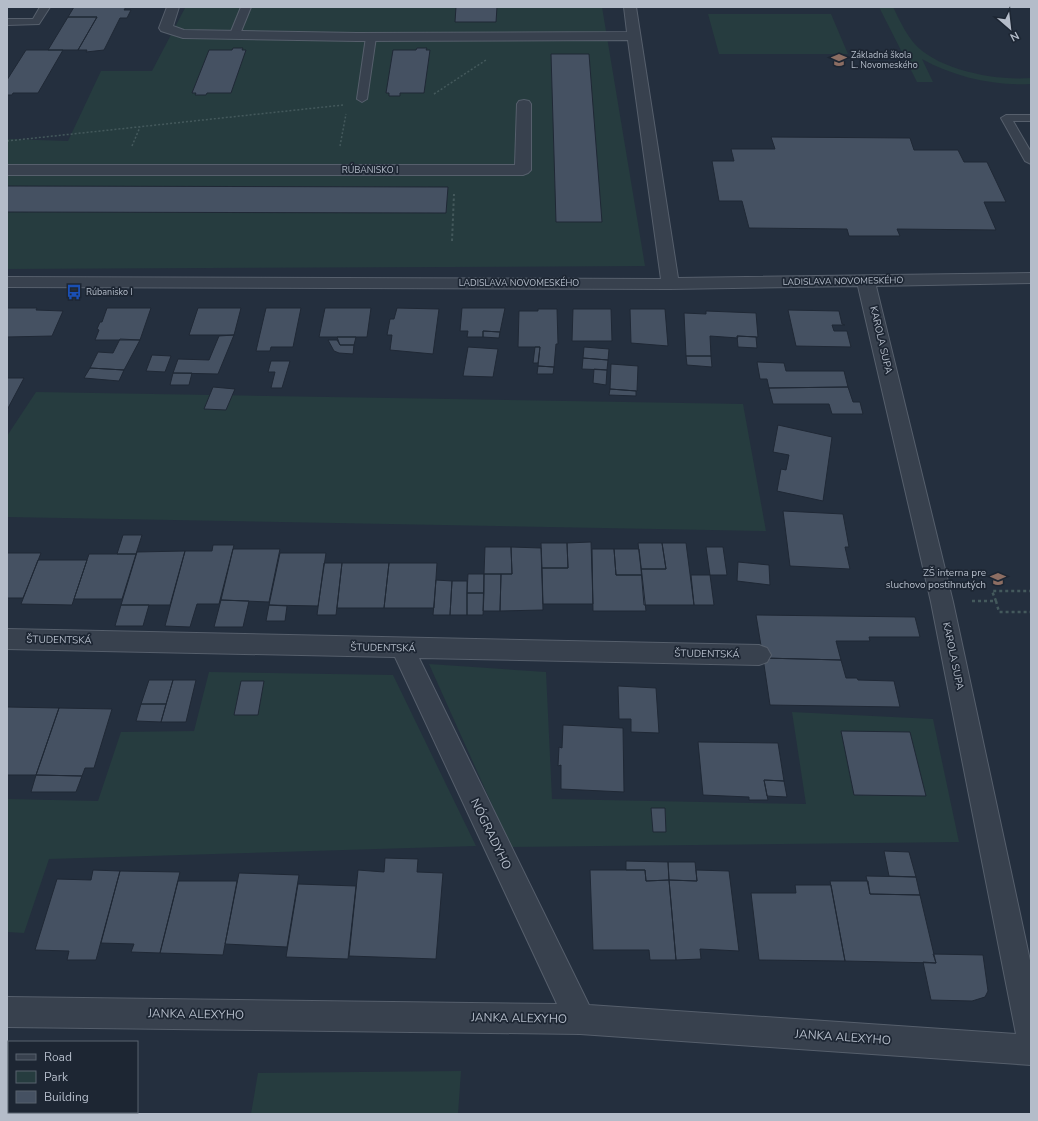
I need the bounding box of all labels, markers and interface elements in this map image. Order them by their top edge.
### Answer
north arrow [990,8,1030,48]
text: N [1007,28,1022,45]
place label: Základná škola L. Novomeského [851,49,918,71]
school or university icon: Základná škola L. Novomeského [830,51,848,69]
street label: RÚBANISKO I [342,163,398,176]
street label: LADISLAVA NOVOMESKÉHO [783,273,903,288]
street label: LADISLAVA NOVOMESKÉHO [459,276,579,289]
bus stop icon: Rúbanisko I [65,283,83,301]
place label: Rúbanisko I [86,286,133,298]
street label: KAROLA SUPA [866,305,896,376]
place label: ZŠ interna pre sluchovo postihnutých [886,566,986,592]
school or university icon: ZŠ interna pre sluchovo postihnutých [989,570,1007,588]
street label: KAROLA SUPA [939,621,967,692]
street label: ŠTUDENTSKÁ [26,632,92,648]
street label: ŠTUDENTSKÁ [350,640,416,656]
street label: ŠTUDENTSKÁ [674,646,740,662]
street label: NÓGRADYHO [467,796,515,872]
street label: JANKA ALEXYHO [147,1005,244,1023]
street label: JANKA ALEXYHO [470,1009,567,1027]
street label: JANKA ALEXYHO [793,1026,892,1048]
legend [8,1041,138,1113]
text: Road [44,1049,72,1065]
text: Park [44,1069,69,1085]
text: Building [44,1089,89,1105]

